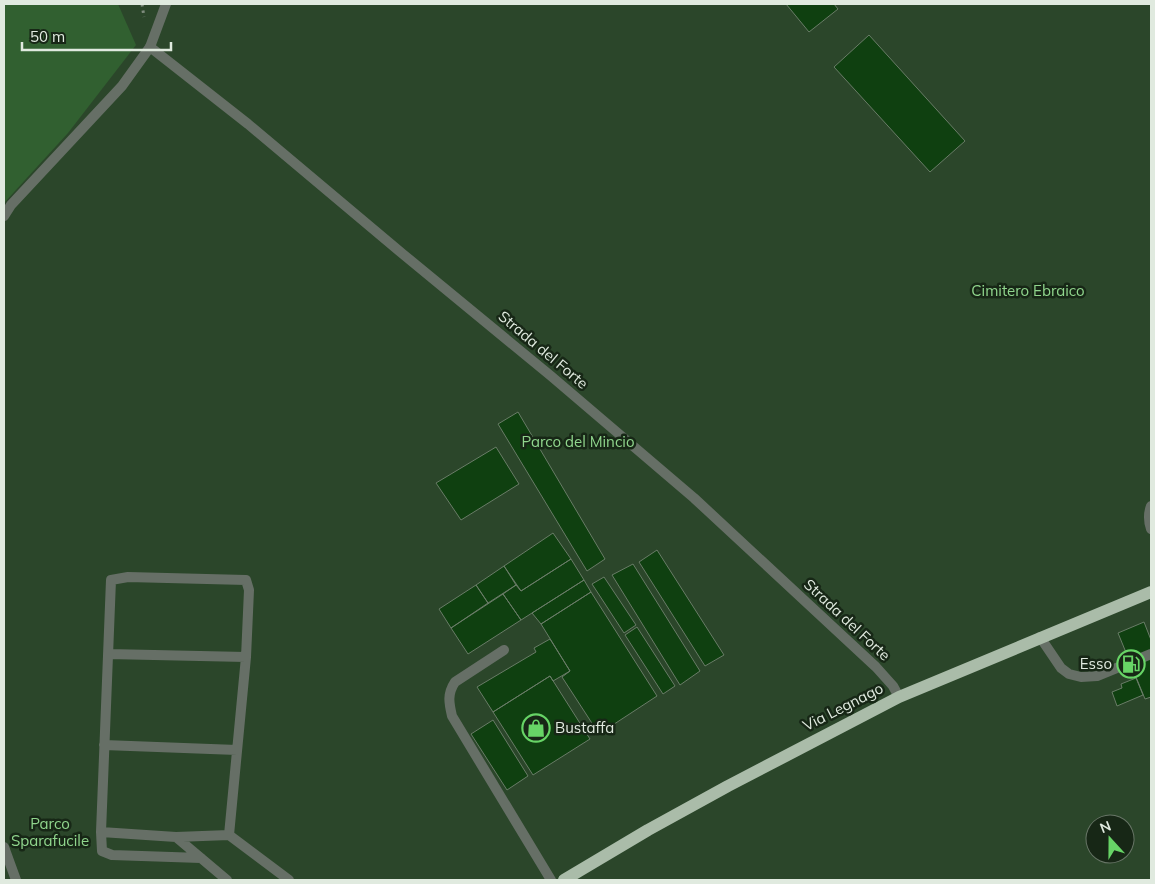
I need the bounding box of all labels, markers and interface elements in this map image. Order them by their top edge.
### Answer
scale bar [22,20,171,52]
text: 50 m [30,27,65,46]
park label: Cimitero Ebraico [971,281,1085,300]
street label: Strada del Forte [495,307,592,393]
park label: Parco del Mincio [522,432,634,451]
street label: Strada del Forte [800,575,895,665]
fuel station icon: Esso [1116,649,1146,679]
place label: Esso [1080,654,1112,673]
street label: Via Legnago [799,678,886,735]
shop icon: Bustaffa [521,713,551,743]
place label: Bustaffa [555,718,614,737]
park label: Parco Sparafucile [11,814,89,850]
north arrow [1085,814,1135,864]
text: N [1097,817,1114,837]

